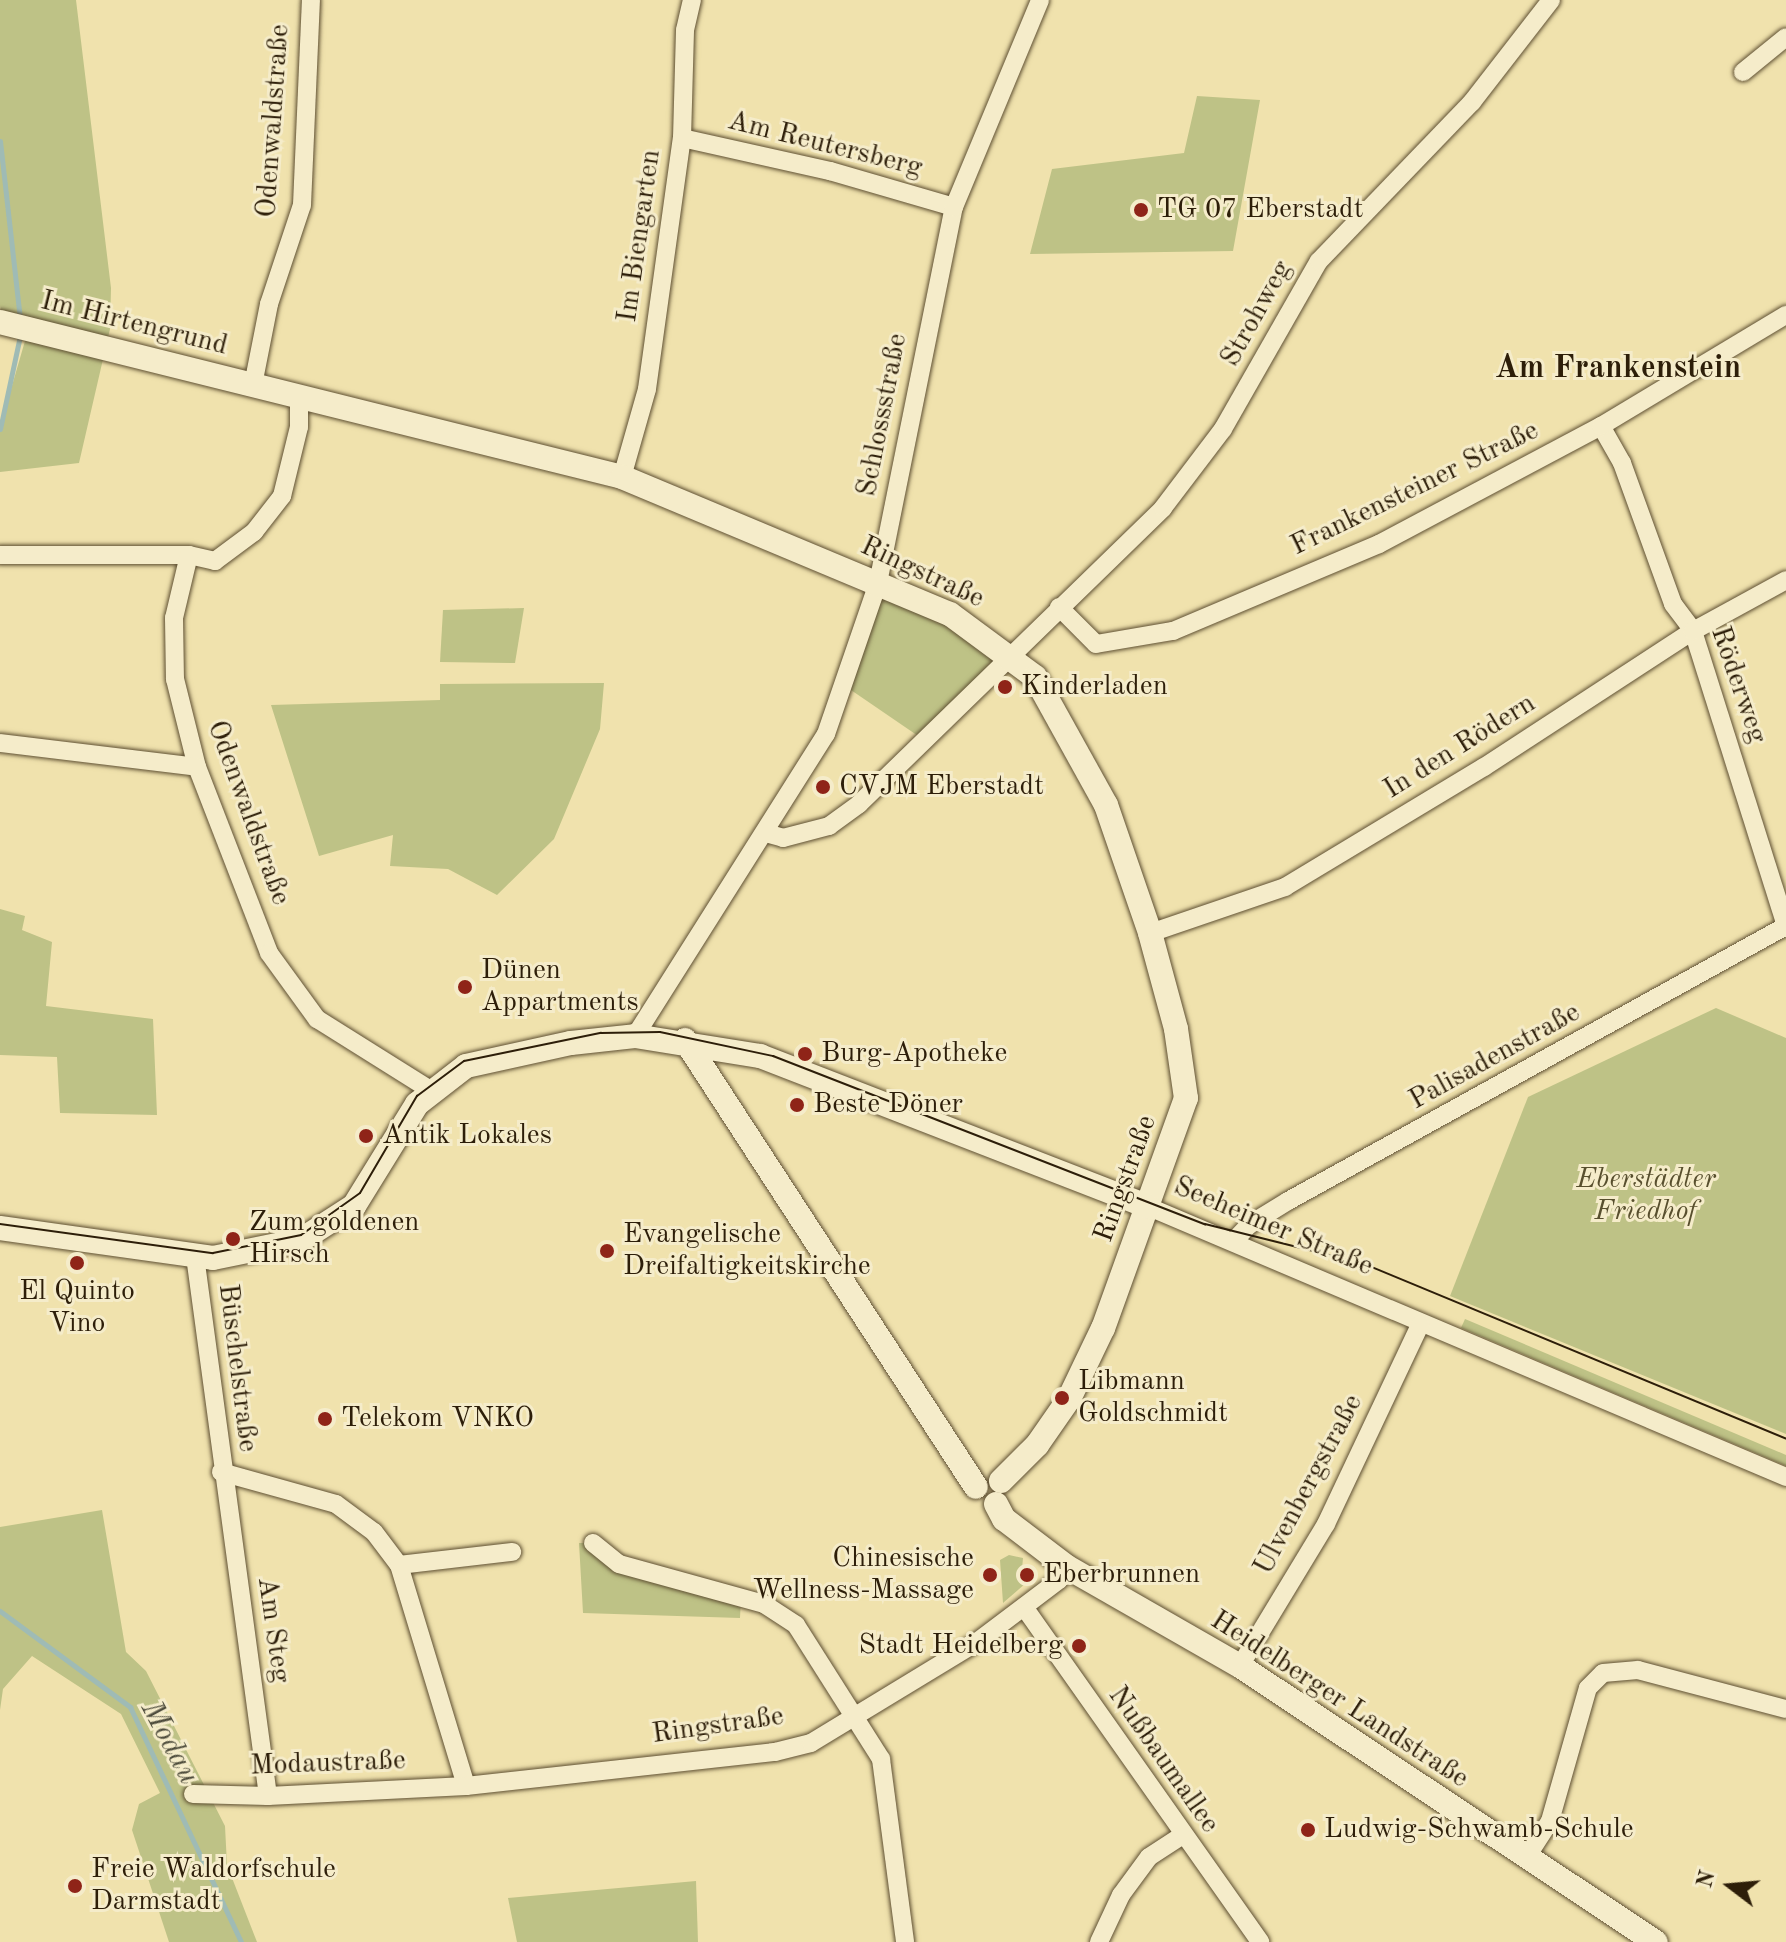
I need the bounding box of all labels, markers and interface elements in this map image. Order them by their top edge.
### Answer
street label: Odenwaldstraße [250,23,298,219]
street label: Am Reutersberg [724,105,926,185]
street label: Im Biengarten [611,147,669,325]
place label: TG 07 Eberstadt [1157,193,1364,227]
marker: TG 07 Eberstadt [1132,201,1150,219]
street label: Strohweg [1214,255,1300,373]
street label: Im Hirtengrund [37,285,231,363]
street label: Schlossstraße [851,331,915,499]
district label: Am Frankenstein [1495,350,1741,388]
street label: Frankensteiner Straße [1286,414,1544,564]
street label: Ringstraße [855,530,989,616]
street label: Röderweg [1702,622,1774,748]
place label: Kinderladen [1021,670,1168,704]
marker: Kinderladen [996,678,1014,696]
street label: In den Rödern [1378,687,1542,807]
street label: Odenwaldstraße [199,716,297,910]
place label: CVJM Eberstadt [839,770,1044,804]
marker: CVJM Eberstadt [814,778,832,796]
place label: Dünen Appartments [481,954,639,1020]
marker: Dünen Appartments [456,978,474,996]
street label: Palisadenstraße [1404,996,1586,1118]
place label: Burg-Apotheke [821,1037,1007,1071]
marker: Burg-Apotheke [796,1045,814,1063]
place label: Beste Döner [813,1088,963,1122]
marker: Beste Döner [788,1096,806,1114]
street label: Ringstraße [1088,1111,1164,1247]
place label: Antik Lokales [382,1119,552,1153]
marker: Antik Lokales [357,1127,375,1145]
park label: Eberstädter Friedhof [1576,1163,1716,1229]
street label: Seeheimer Straße [1168,1170,1378,1284]
place label: Zum goldenen Hirsch [249,1206,419,1272]
place label: Evangelische Dreifaltigkeitskirche [623,1218,871,1284]
marker: Zum goldenen Hirsch [224,1230,242,1248]
marker: Evangelische Dreifaltigkeitskirche [598,1242,616,1260]
marker: El Quinto Vino [68,1254,86,1272]
place label: El Quinto Vino [19,1275,135,1341]
street label: Büschelstraße [210,1282,264,1454]
place label: Libmann Goldschmidt [1078,1365,1228,1431]
marker: Libmann Goldschmidt [1053,1389,1071,1407]
street label: Ulvenbergstraße [1247,1389,1371,1581]
place label: Telekom VNKO [341,1402,534,1436]
marker: Telekom VNKO [316,1410,334,1428]
place label: Chinesische Wellness-Massage [753,1542,974,1608]
place label: Eberbrunnen [1043,1558,1200,1592]
marker: Chinesische Wellness-Massage [981,1566,999,1584]
marker: Eberbrunnen [1018,1566,1036,1584]
street label: Am Steg [249,1575,297,1685]
street label: Heidelberger Landstraße [1204,1604,1474,1796]
place label: Stadt Heidelberg [858,1629,1063,1663]
marker: Stadt Heidelberg [1070,1637,1088,1655]
street label: Nußbaumallee [1100,1680,1226,1840]
water label: Modau [132,1695,206,1791]
street label: Ringstraße [650,1700,786,1752]
street label: Modaustraße [250,1744,406,1784]
place label: Ludwig-Schwamb-Schule [1324,1813,1634,1847]
marker: Ludwig-Schwamb-Schule [1299,1821,1317,1839]
north arrow [1690,1846,1770,1926]
place label: Freie Waldorfschule Darmstadt [91,1853,336,1919]
text: N [1694,1868,1720,1890]
marker: Freie Waldorfschule Darmstadt [66,1877,84,1895]

